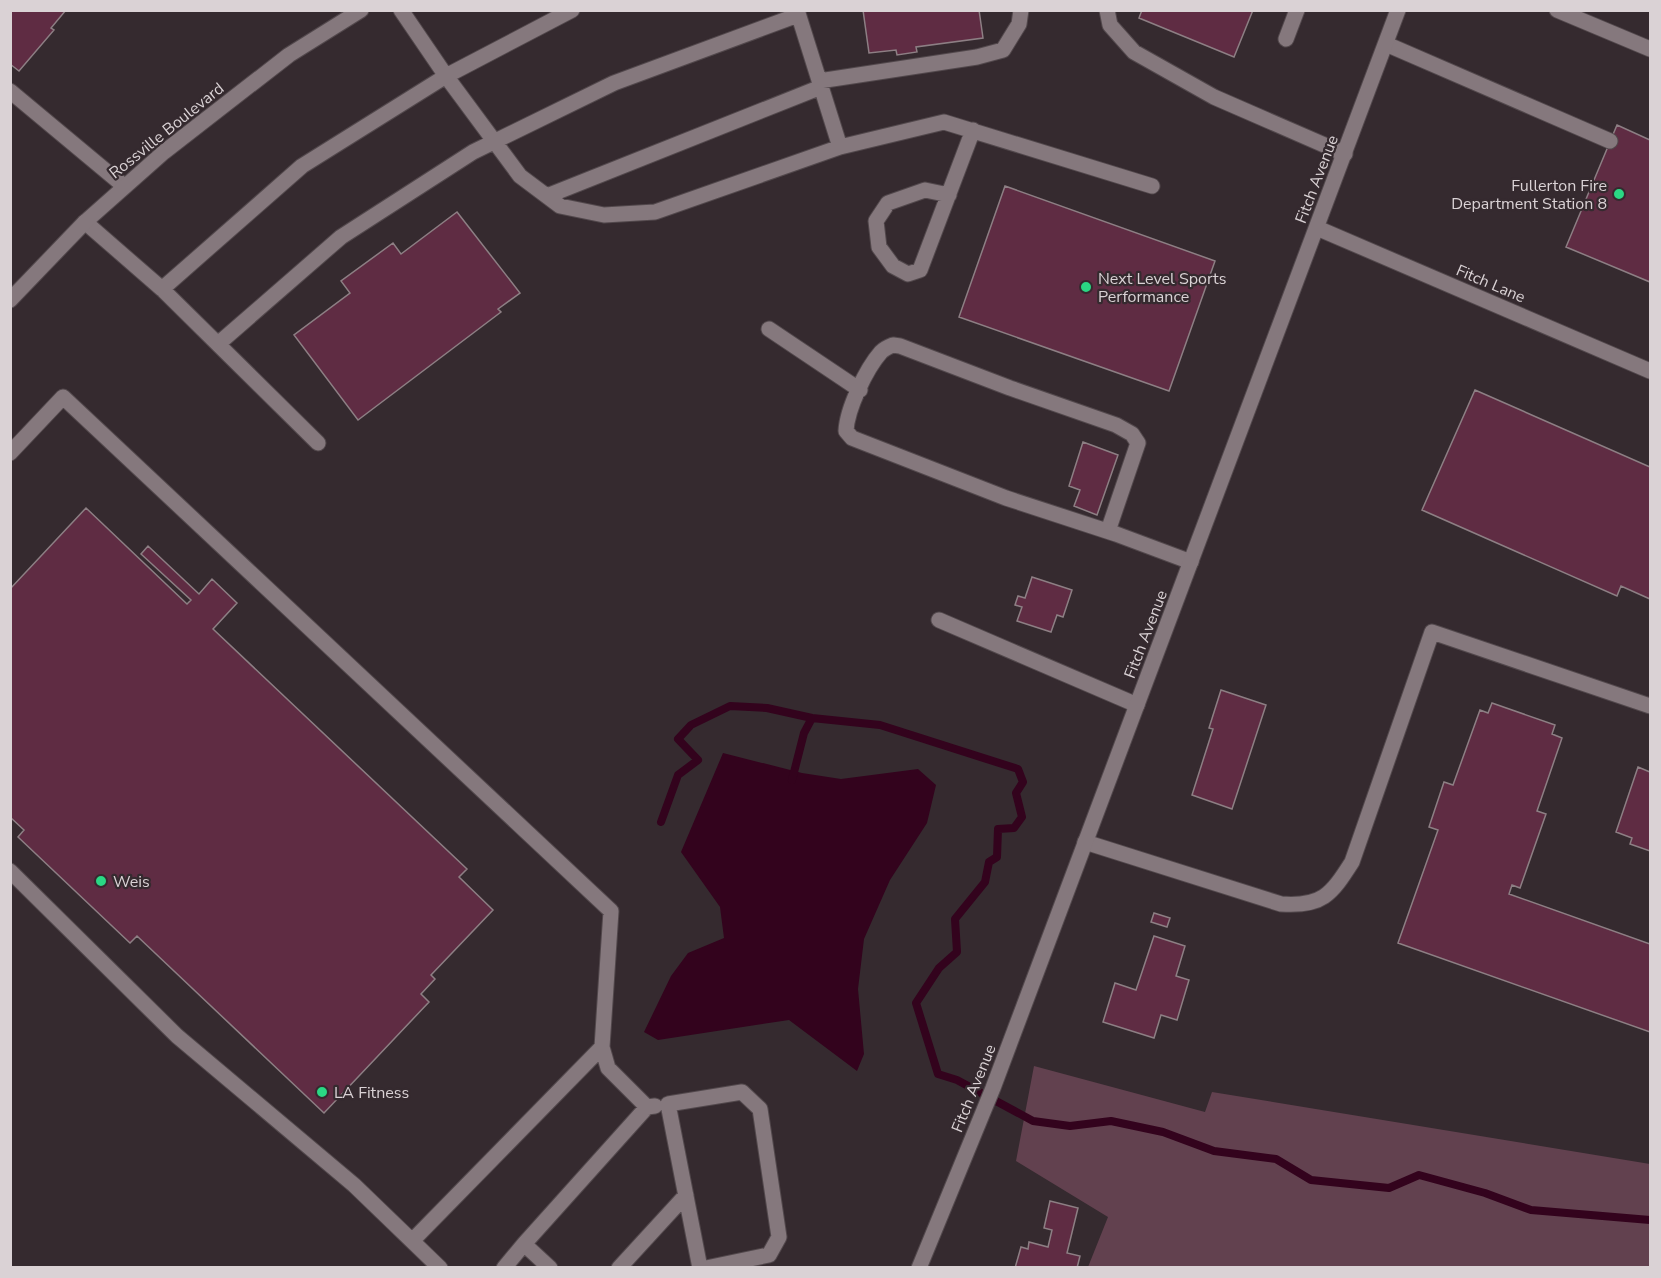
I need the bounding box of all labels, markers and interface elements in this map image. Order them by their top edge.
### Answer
street label: Rossville Boulevard [105,78,229,184]
street label: Fitch Avenue [1290,132,1344,227]
place label: Fullerton Fire Department Station 8 [1451,175,1607,215]
marker: Fullerton Fire Department Station 8 [1612,187,1626,201]
street label: Fitch Lane [1453,259,1529,308]
place label: Next Level Sports Performance [1098,268,1226,308]
marker: Next Level Sports Performance [1079,280,1093,294]
street label: Fitch Avenue [1119,587,1173,682]
place label: Weis [113,871,150,893]
marker: Weis [94,874,108,888]
street label: Fitch Avenue [946,1041,1002,1136]
place label: LA Fitness [334,1082,409,1104]
marker: LA Fitness [315,1085,329,1099]

